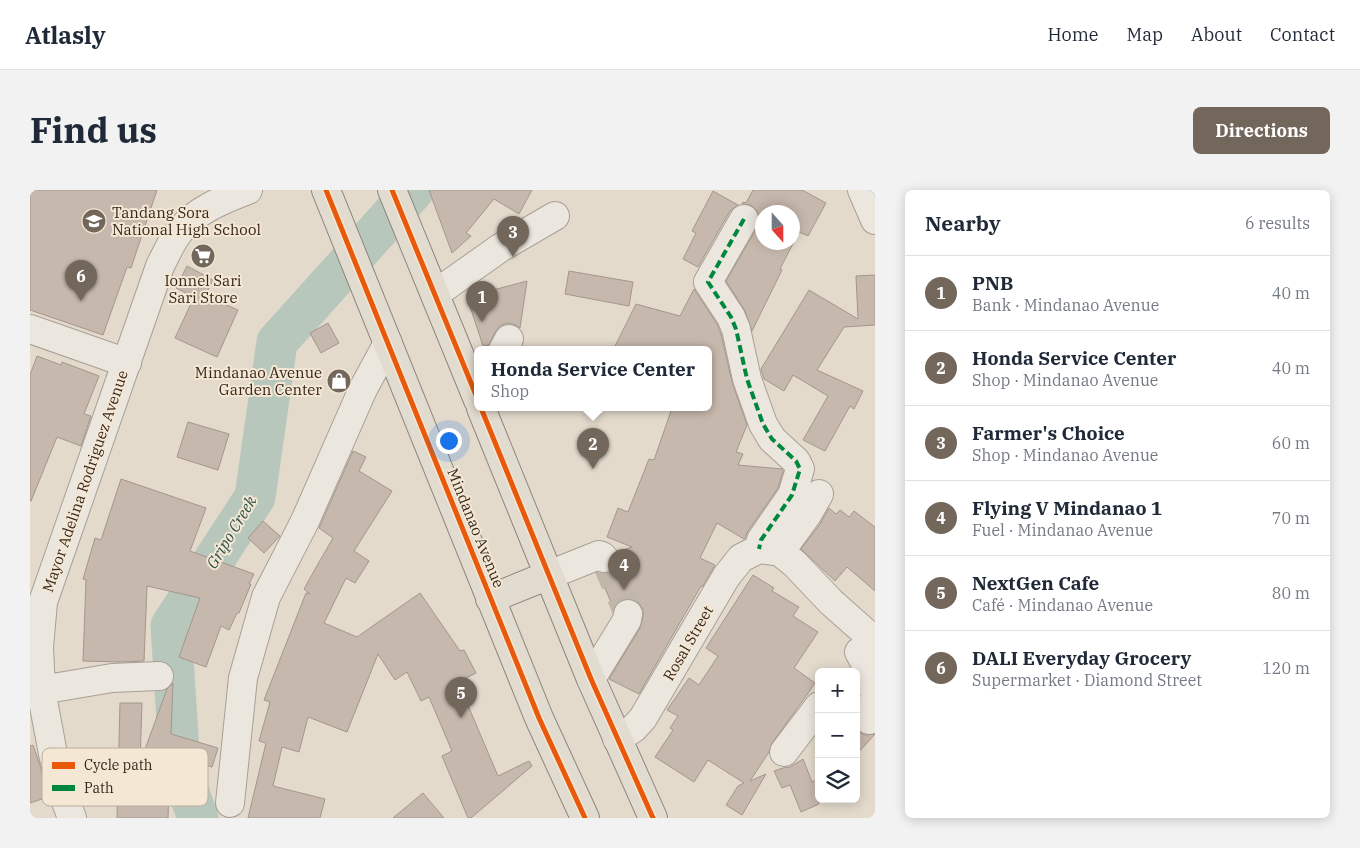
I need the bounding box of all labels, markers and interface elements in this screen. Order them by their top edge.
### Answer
text: Atlasly [25,19,106,51]
text: Home [1047,23,1099,46]
text: Map [1127,23,1163,46]
text: About [1191,23,1242,46]
text: Contact [1270,23,1335,46]
text: Find us [30,107,157,153]
button: Directions [1193,107,1330,154]
place label: Tandang Sora National High School [112,203,261,239]
north arrow [755,205,800,250]
school or university icon: Tandang Sora National High School [81,208,107,234]
text: Nearby [925,209,1001,237]
text: 6 results [1245,213,1310,233]
pin: 3 [497,216,529,257]
supermarket icon: Ionnel Sari Sari Store [190,243,216,269]
pin: 6 [65,260,97,301]
place label: Ionnel Sari Sari Store [164,271,242,307]
text: PNB [972,271,1013,295]
pin: 1 [466,281,498,322]
text: 1 [936,283,946,303]
text: 40 m [1272,283,1310,303]
text: Bank · Mindanao Avenue [972,295,1159,315]
popup [474,346,712,411]
text: Honda Service Center [972,346,1176,370]
text: Honda Service Center [491,357,695,381]
text: 2 [936,358,946,378]
text: 40 m [1272,358,1310,378]
place label: Mindanao Avenue Garden Center [195,363,322,399]
street label: Mayor Adelina Rodriguez Avenue [38,367,132,595]
shop icon: Mindanao Avenue Garden Center [326,368,352,394]
text: Shop · Mindanao Avenue [972,370,1158,390]
text: Shop [491,381,529,401]
text: Farmer's Choice [972,421,1125,445]
your location [436,428,462,454]
pin: 2 [577,428,609,469]
text: 3 [936,433,946,453]
text: 60 m [1272,433,1310,453]
text: Shop · Mindanao Avenue [972,445,1158,465]
street label: Mindanao Avenue [443,465,509,591]
water label: Gripo Creek [201,492,261,572]
text: Flying V Mindanao 1 [972,496,1162,520]
text: 4 [936,508,946,528]
text: 70 m [1272,508,1310,528]
text: Fuel · Mindanao Avenue [972,520,1153,540]
pin: 4 [608,549,640,590]
text: NextGen Cafe [972,571,1099,595]
text: 5 [936,583,946,603]
text: 80 m [1272,583,1310,603]
text: Café · Mindanao Avenue [972,595,1153,615]
street label: Rosal Street [659,602,717,684]
text: DALI Everyday Grocery [972,646,1191,670]
text: 6 [936,658,946,678]
text: 120 m [1262,658,1310,678]
map controls [815,668,860,803]
button: + [815,668,860,713]
text: Supermarket · Diamond Street [972,670,1202,690]
pin: 5 [445,677,477,718]
button: − [815,713,860,758]
legend [42,748,208,806]
text: Cycle path [84,756,153,774]
button: layers [815,758,860,803]
text: Path [84,779,114,797]

